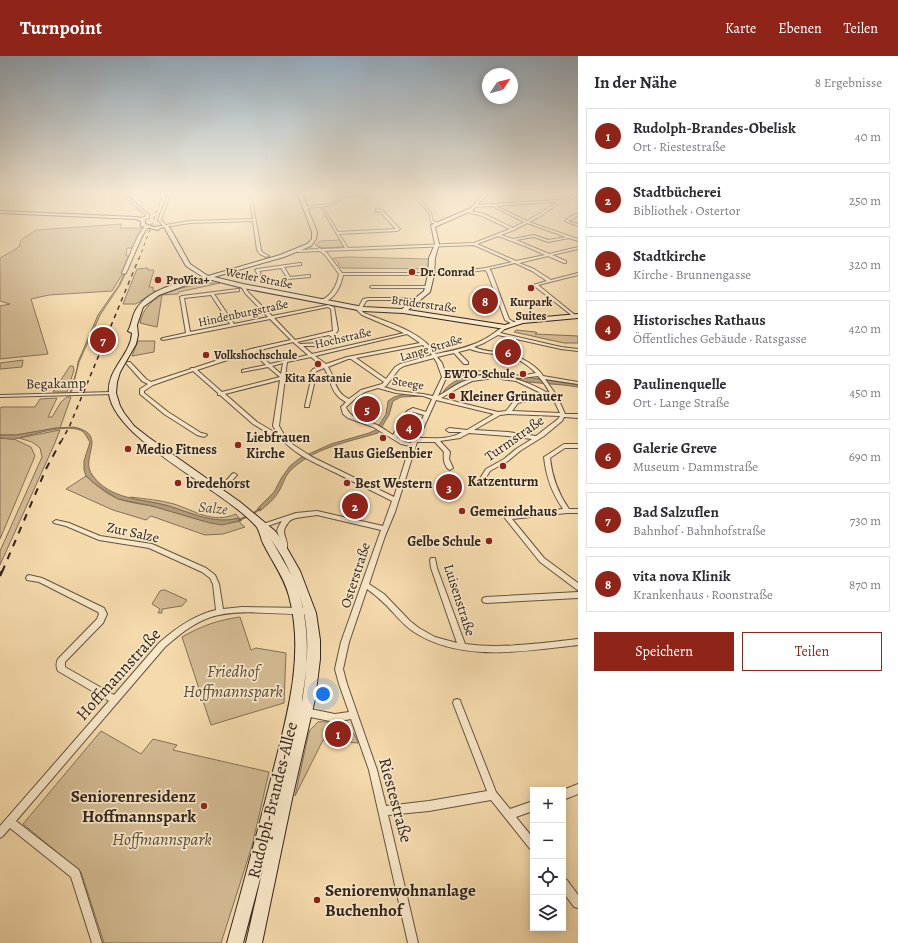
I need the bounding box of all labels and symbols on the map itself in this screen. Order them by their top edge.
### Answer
north arrow [482,68,518,104]
street label: Werler Straße [223,263,294,292]
place label: Dr. Conrad [420,264,475,280]
marker: Dr. Conrad [407,267,417,277]
place label: ProVita+ [166,272,210,288]
marker: ProVita+ [153,275,163,285]
marker: Kurpark Suites [526,283,536,293]
pin: 8 [472,286,498,316]
street label: Brüderstraße [390,291,458,317]
place label: Kurpark Suites [510,294,553,324]
street label: Hindenburgstraße [196,296,290,330]
street label: Hochstraße [313,324,373,352]
pin: 7 [90,325,116,355]
street label: Lange Straße [398,331,464,365]
pin: 6 [495,337,521,367]
place label: Volkshochschule [213,347,298,363]
marker: Volkshochschule [201,350,211,360]
marker: Kita Kastanie [313,359,323,369]
place label: EWTO-Schule [444,366,515,382]
marker: EWTO-Schule [518,369,528,379]
place label: Kita Kastanie [284,370,352,386]
street label: Begakamp [26,373,86,394]
street label: Steege [391,373,425,393]
place label: Kleiner Grünauer [460,387,563,406]
marker: Kleiner Grünauer [447,391,457,401]
pin: 5 [354,394,380,424]
street label: Turmstraße [481,411,548,466]
pin: 4 [396,412,422,442]
place label: Liebfrauen Kirche [246,428,310,463]
marker: Haus Gießenbier [378,433,388,443]
place label: Medio Fitness [136,440,217,459]
marker: Liebfrauen Kirche [233,440,243,450]
marker: Medio Fitness [123,444,133,454]
place label: Haus Gießenbier [334,444,433,463]
marker: Katzenturm [498,461,508,471]
pin: 3 [436,472,462,502]
place label: Katzenturm [468,472,539,491]
place label: bredehorst [185,474,250,493]
place label: Best Western [355,474,433,493]
marker: bredehorst [173,478,183,488]
marker: Best Western [342,478,352,488]
pin: 2 [342,491,368,521]
water label: Salze [197,497,229,520]
place label: Gemeindehaus [470,502,557,521]
marker: Gemeindehaus [457,506,467,516]
street label: Zur Salze [105,518,161,547]
place label: Gelbe Schule [407,532,482,551]
marker: Gelbe Schule [484,536,494,546]
street label: Osterstraße [336,540,375,610]
street label: Luisenstraße [439,562,480,639]
street label: Hoffmannstraße [71,623,166,725]
park label: Friedhof Hoffmannspark [183,660,283,703]
your location [313,684,333,704]
street label: Rudolph-Brandes-Allee [242,719,303,881]
pin: 1 [325,719,351,749]
street label: Riestestraße [373,755,418,845]
place label: Seniorenresidenz Hoffmannspark [71,785,196,828]
marker: Seniorenresidenz Hoffmannspark [199,801,209,811]
park label: Hoffmannspark [112,828,212,851]
place label: Seniorenwohnanlage Buchenhof [325,879,476,922]
marker: Seniorenwohnanlage Buchenhof [312,895,322,905]

